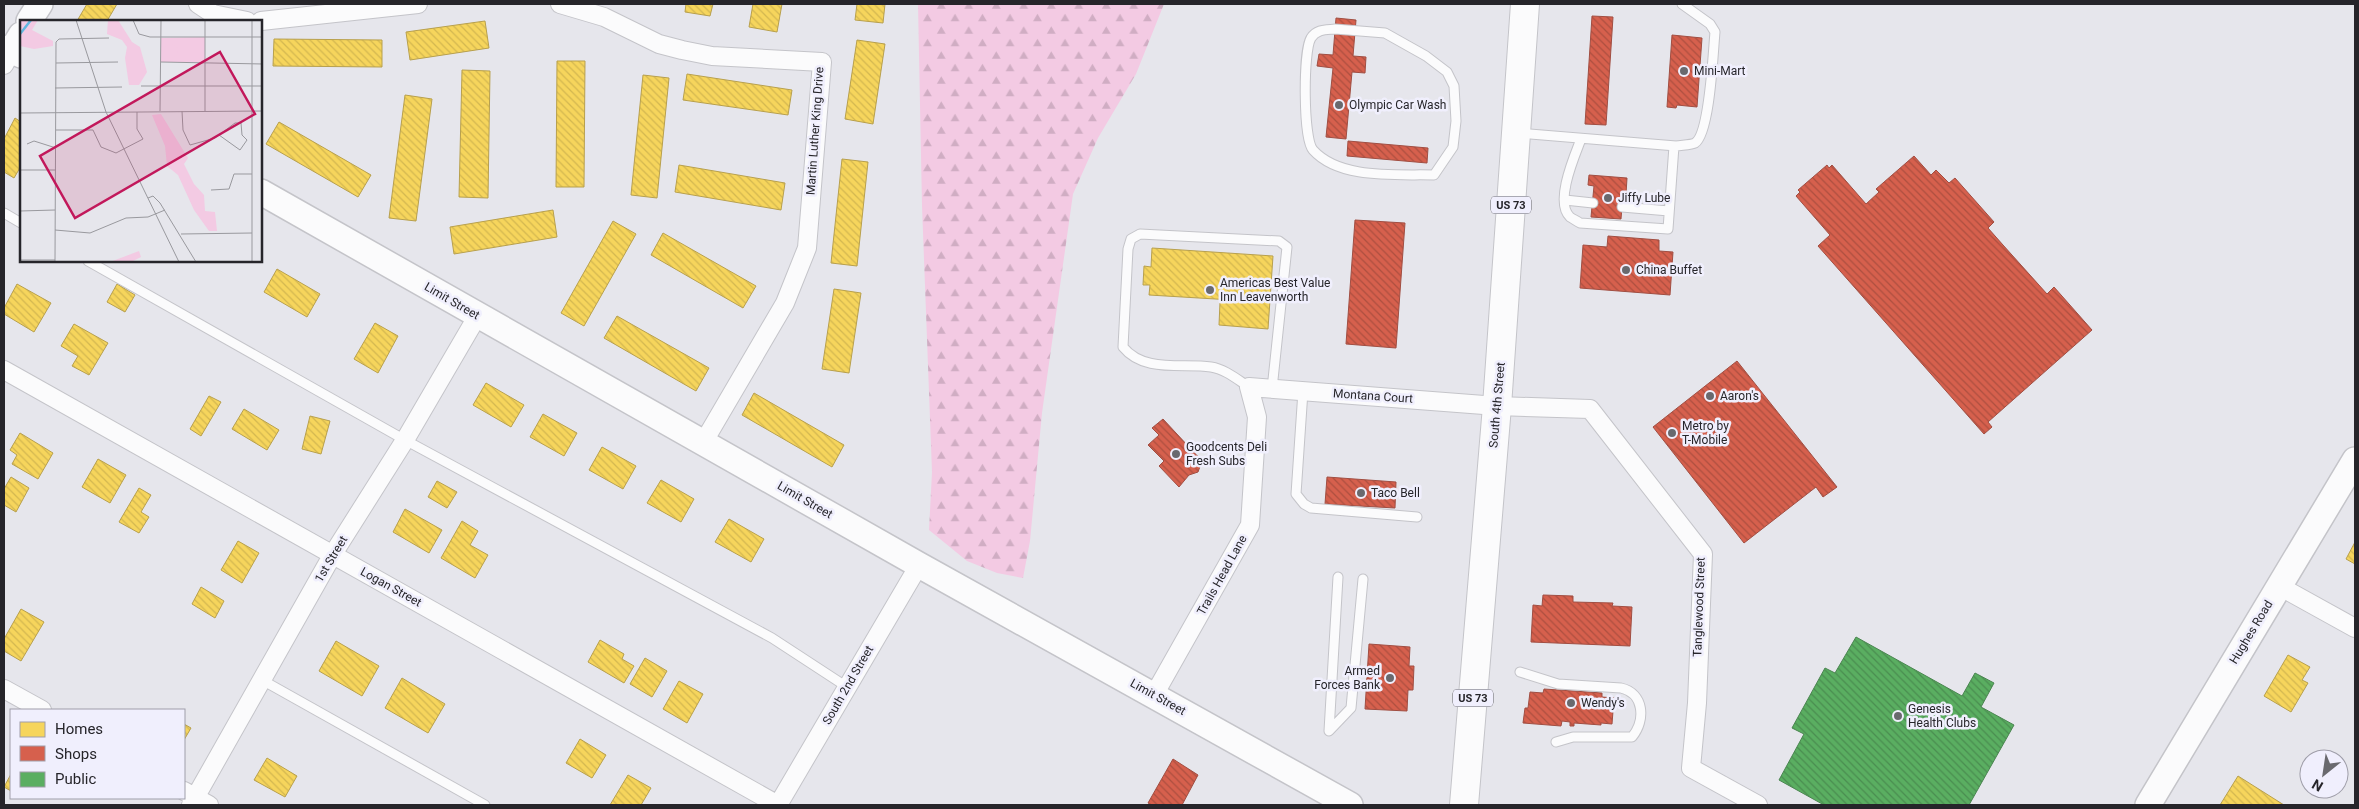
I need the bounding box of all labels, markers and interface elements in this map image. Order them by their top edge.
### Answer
inset map [20,20,262,262]
place label: Mini-Mart [1694,64,1746,78]
marker: Mini-Mart [1678,65,1690,77]
street label: Martin Luther King Drive [804,67,826,195]
place label: Olympic Car Wash [1349,98,1446,112]
marker: Olympic Car Wash [1333,99,1345,111]
place label: Jiffy Lube [1618,191,1670,205]
marker: Jiffy Lube [1602,192,1614,204]
road number: US 73 [1491,196,1531,214]
place label: China Buffet [1636,263,1702,277]
marker: China Buffet [1620,264,1632,276]
place label: Americas Best Value Inn Leavenworth [1220,276,1330,304]
street label: Limit Street [422,280,482,322]
marker: Americas Best Value Inn Leavenworth [1204,284,1216,296]
street label: South 4th Street [1486,361,1508,448]
street label: Montana Court [1333,386,1414,406]
place label: Aaron's [1720,389,1759,403]
marker: Aaron's [1704,390,1716,402]
place label: Metro by T-Mobile [1682,419,1729,447]
marker: Metro by T-Mobile [1666,427,1678,439]
place label: Goodcents Deli Fresh Subs [1186,440,1267,468]
marker: Goodcents Deli Fresh Subs [1170,448,1182,460]
street label: Limit Street [775,479,835,521]
place label: Taco Bell [1371,486,1420,500]
marker: Taco Bell [1355,487,1367,499]
street label: 1st Street [312,533,350,585]
street label: Trails Head Lane [1194,533,1250,617]
street label: Tanglewood Street [1690,557,1708,657]
street label: Logan Street [358,564,424,610]
street label: Hughes Road [2227,598,2275,666]
street label: South 2nd Street [820,643,876,727]
place label: Armed Forces Bank [1314,664,1381,692]
marker: Armed Forces Bank [1384,672,1396,684]
street label: Limit Street [1128,676,1188,718]
road number: US 73 [1453,690,1493,706]
place label: Wendy's [1581,696,1625,710]
marker: Wendy's [1565,697,1577,709]
place label: Genesis Health Clubs [1908,702,1976,730]
legend [10,709,185,799]
marker: Genesis Health Clubs [1892,710,1904,722]
text: Homes [55,720,103,738]
text: Shops [55,745,97,763]
north arrow [2299,749,2349,799]
text: Public [55,770,96,788]
text: N [2309,776,2326,795]

